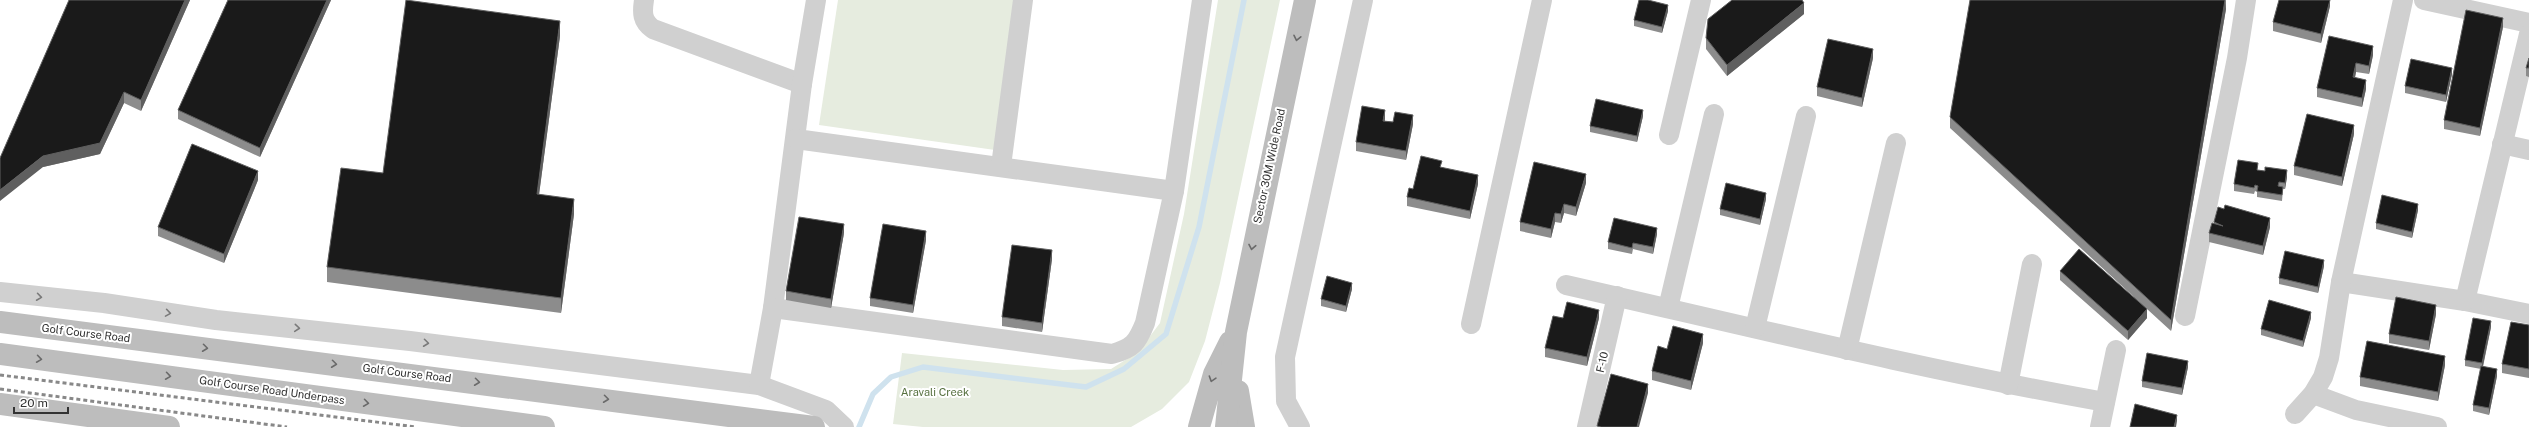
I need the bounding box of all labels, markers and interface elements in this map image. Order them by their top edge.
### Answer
one-way arrow [1293,35,1301,41]
street label: Sector 30M Wide Road [1251,108,1287,224]
one-way arrow [1249,244,1257,251]
one-way arrow [36,292,42,301]
one-way arrow [165,308,171,317]
street label: Golf Course Road [41,322,131,344]
one-way arrow [294,323,300,332]
one-way arrow [423,338,429,347]
one-way arrow [202,343,208,352]
street label: F-10 [1594,350,1610,374]
one-way arrow [36,354,42,363]
one-way arrow [331,359,337,368]
street label: Golf Course Road [362,362,452,384]
one-way arrow [164,371,171,380]
street label: Golf Course Road Underpass [198,374,346,406]
one-way arrow [1209,376,1217,383]
one-way arrow [474,378,480,387]
park label: Aravali Creek [901,386,969,398]
scale bar [14,389,68,415]
one-way arrow [603,394,609,403]
text: 20 m [20,396,48,410]
one-way arrow [363,398,369,407]

